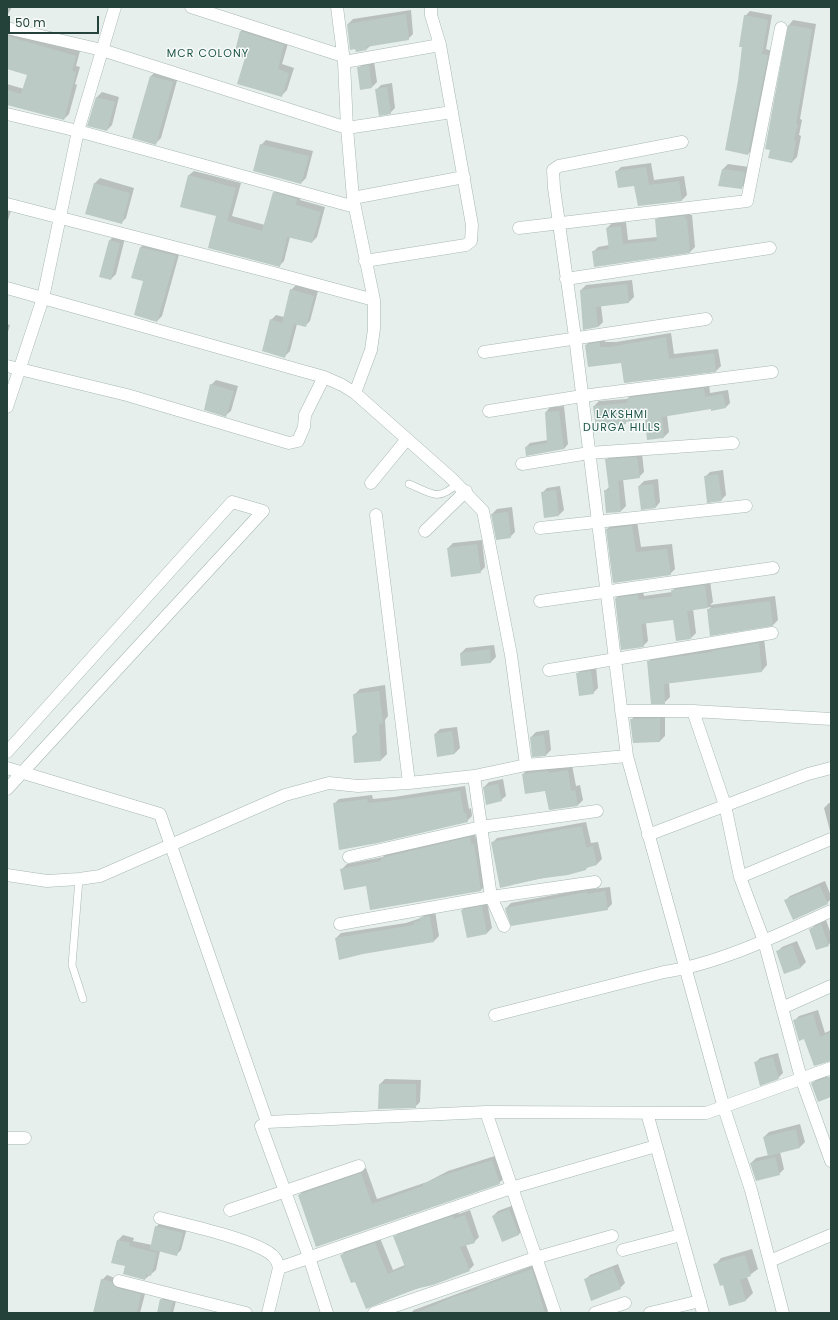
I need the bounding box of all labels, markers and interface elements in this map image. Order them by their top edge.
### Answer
scale bar [10,8,101,34]
text: 50 m [15,14,46,31]
district label: MCR COLONY [167,47,249,61]
district label: LAKSHMI DURGA HILLS [583,408,661,434]

